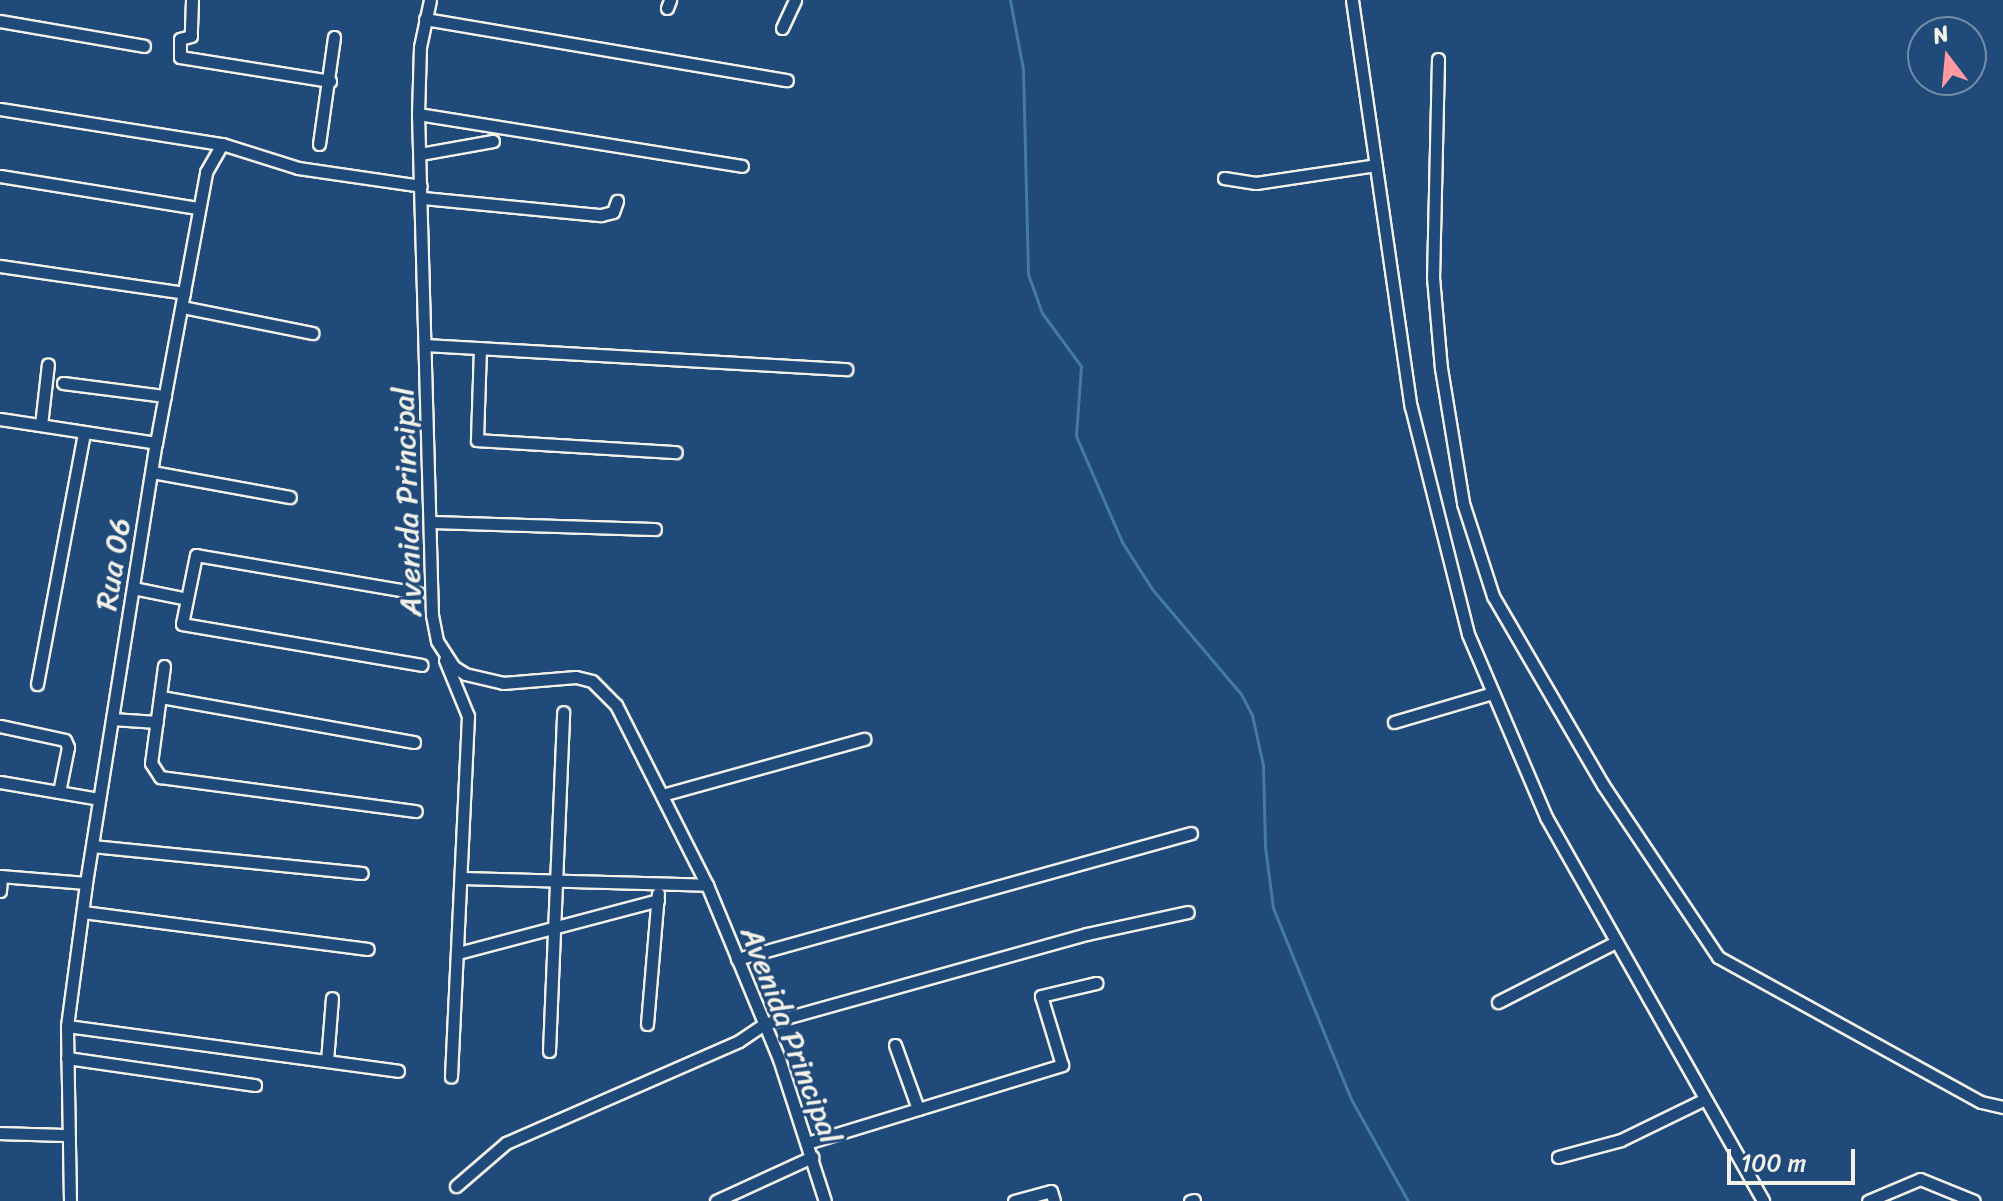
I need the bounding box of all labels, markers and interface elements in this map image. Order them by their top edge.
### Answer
text: N [1928,14,1954,55]
north arrow [1907,16,1987,96]
street label: Avenida Principal [385,387,429,617]
street label: Rua 06 [88,515,138,613]
street label: Avenida Principal [733,921,849,1149]
scale bar [1731,1133,1859,1183]
text: 100 m [1741,1142,1806,1184]

